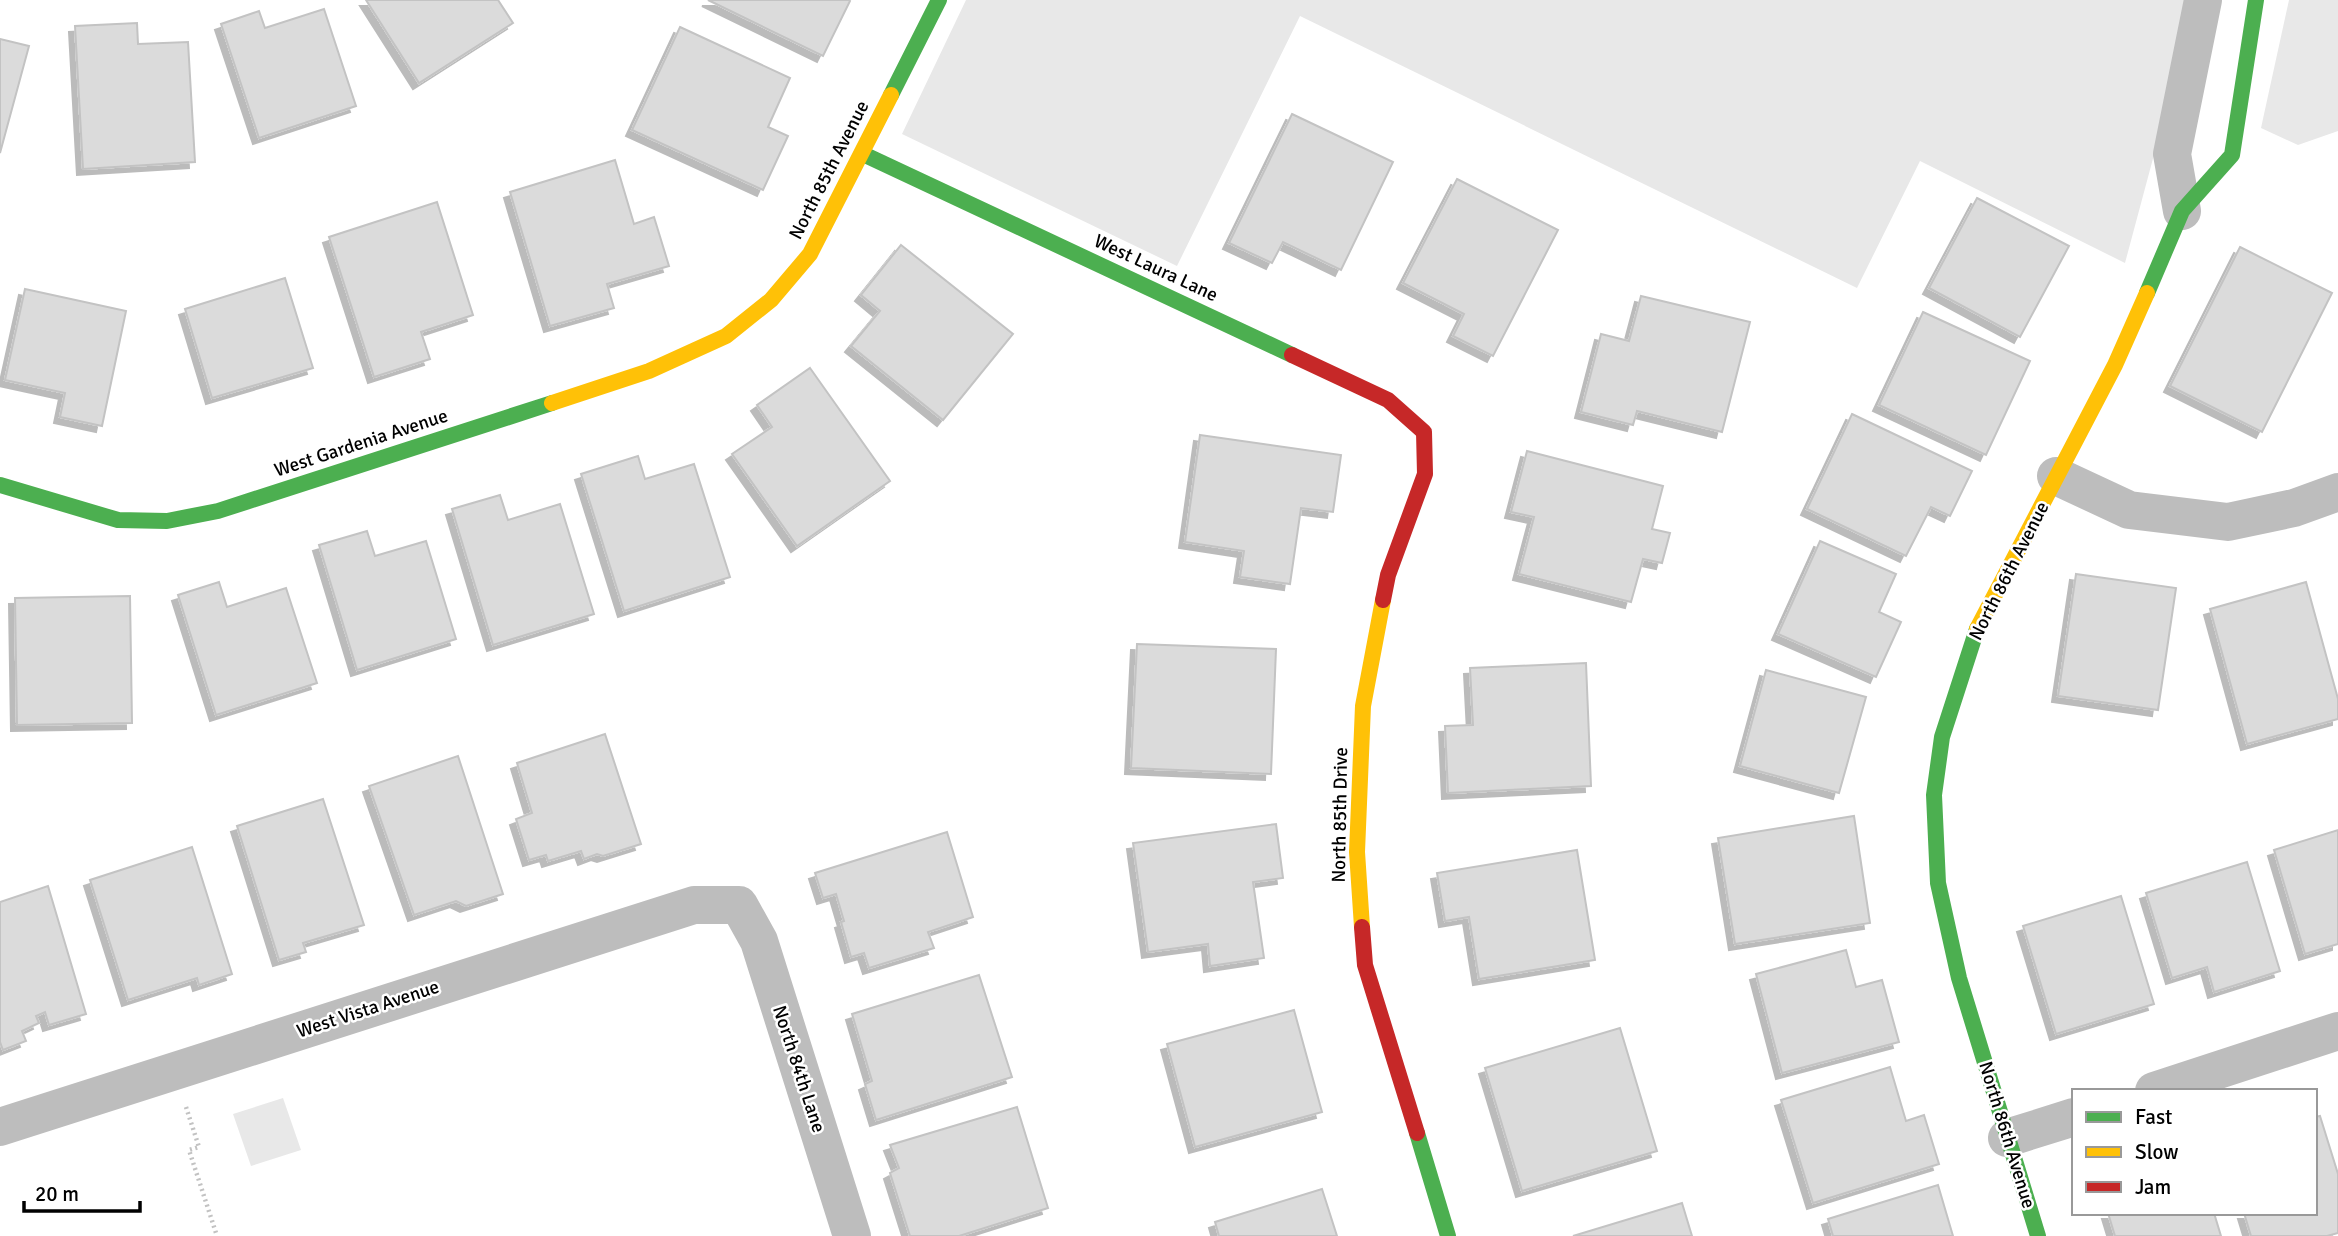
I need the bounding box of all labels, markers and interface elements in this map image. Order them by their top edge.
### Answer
street label: North 85th Avenue [784,97,874,243]
street label: West Laura Lane [1090,229,1222,307]
street label: West Gardenia Avenue [271,404,451,482]
street label: North 86th Avenue [1964,498,2054,644]
street label: North 85th Drive [1327,747,1353,883]
street label: West Vista Avenue [294,975,442,1043]
street label: North 84th Lane [767,1002,831,1136]
street label: North 86th Avenue [1973,1059,2041,1211]
legend [2072,1089,2317,1215]
text: Fast [2135,1104,2172,1130]
text: Slow [2135,1139,2179,1165]
scale bar [24,1170,140,1214]
text: Jam [2135,1174,2171,1200]
text: 20 m [35,1181,79,1207]

